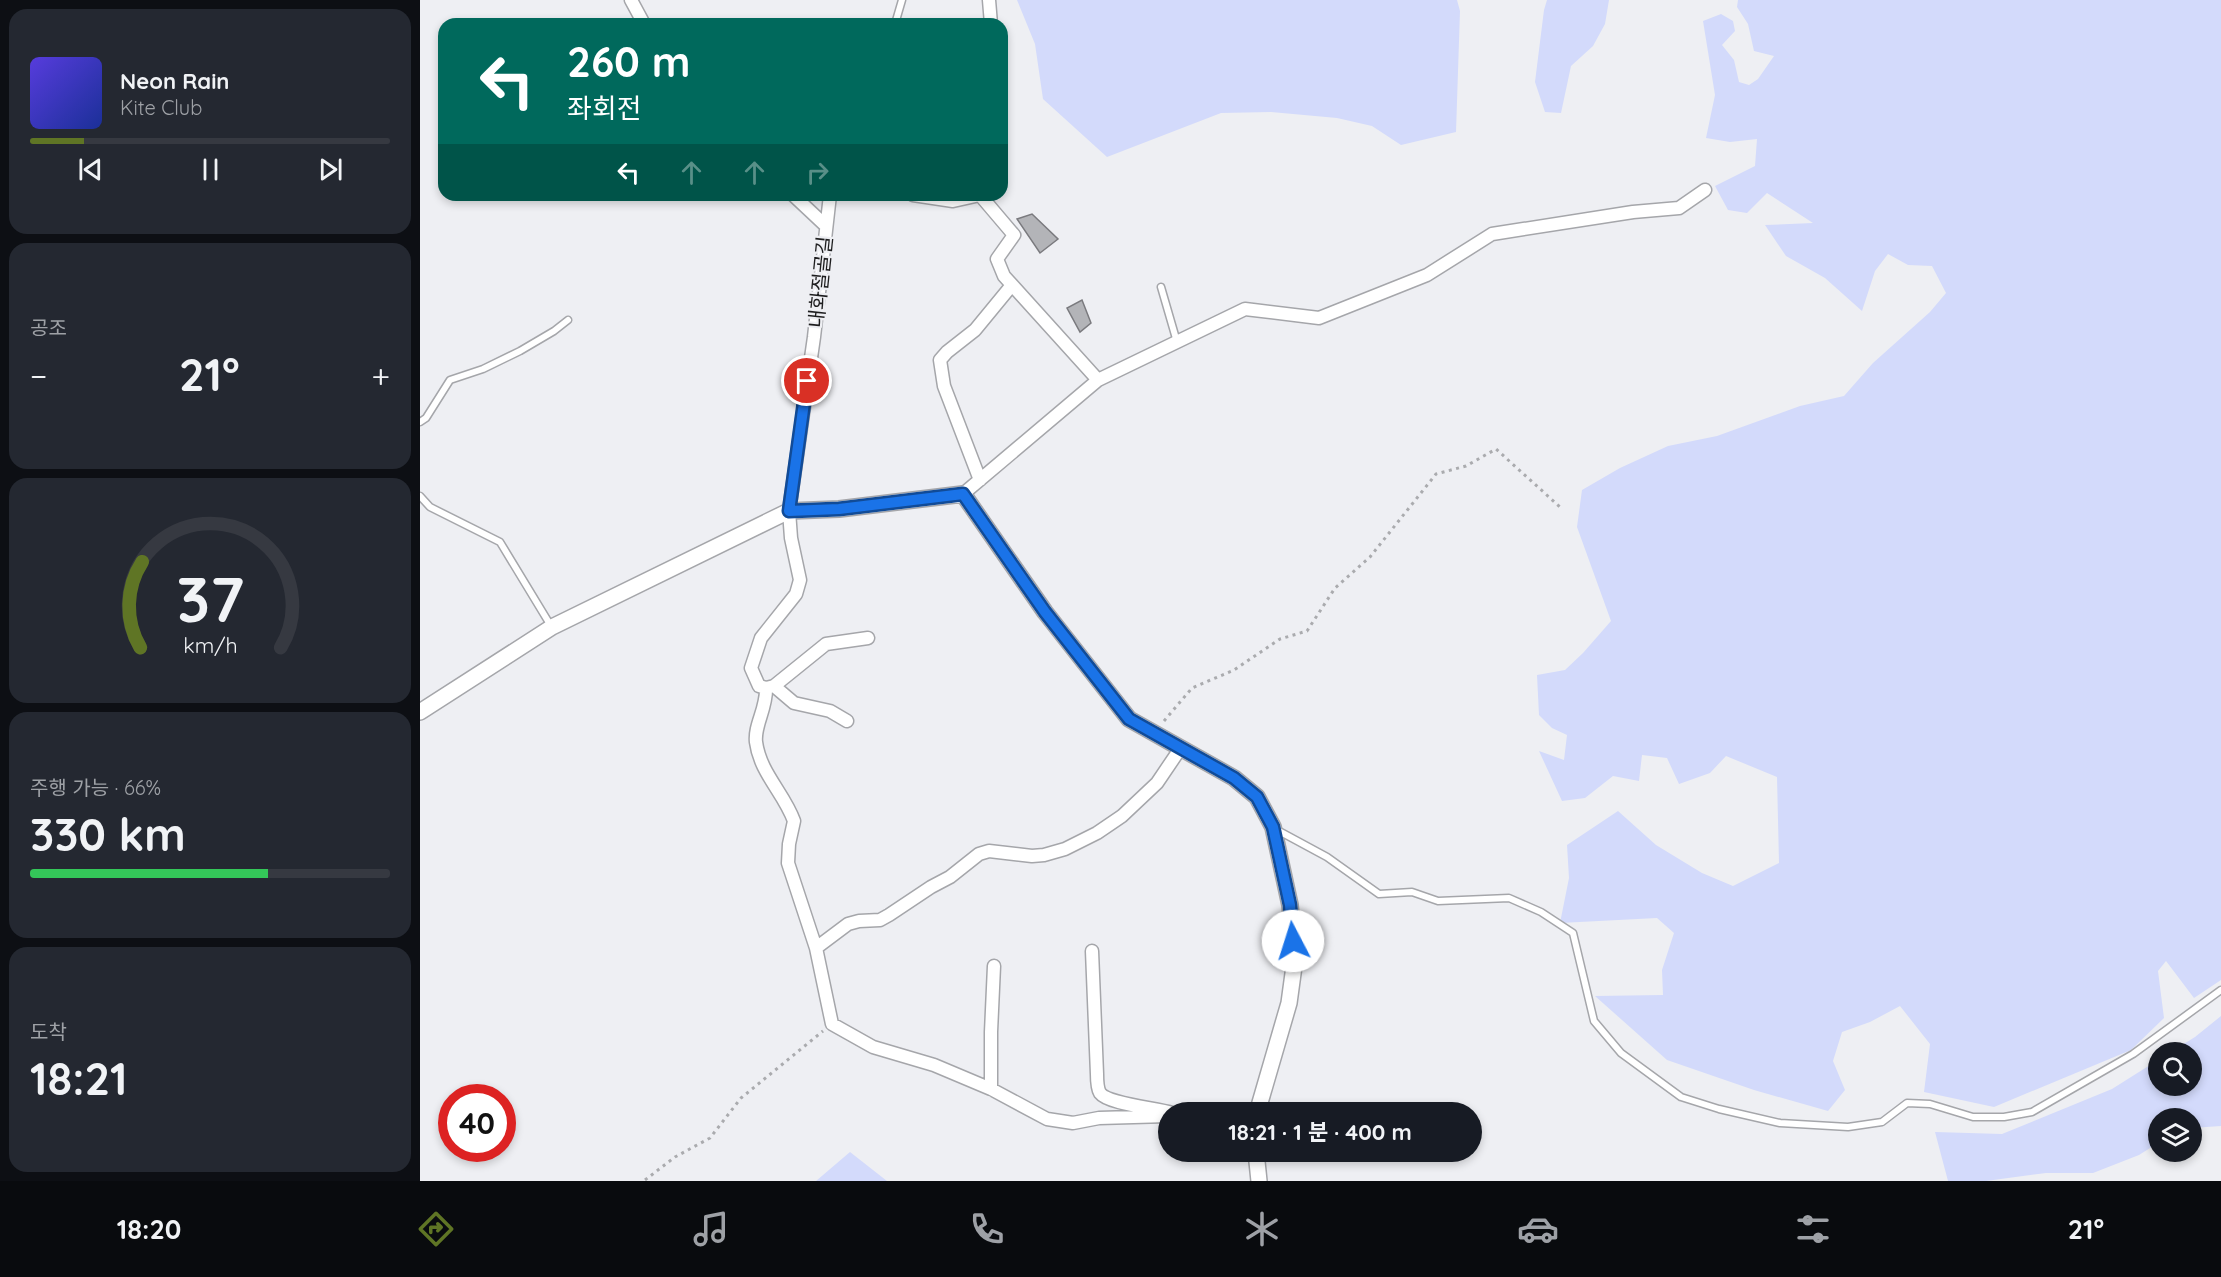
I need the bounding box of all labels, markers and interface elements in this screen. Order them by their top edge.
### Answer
text: 260 m [567,35,690,88]
icon: left [468,42,546,120]
text: Neon Rain [120,67,229,95]
text: 좌회전 [567,91,642,125]
text: Kite Club [120,95,202,120]
icon: previous [74,153,107,186]
icon: pause [194,153,227,186]
icon: next [314,153,347,186]
icon: left [612,156,645,189]
icon: ahead [675,156,708,189]
icon: ahead [738,156,771,189]
icon: right [801,156,834,189]
street label: 내화절골길 [803,235,837,329]
text: 공조 [30,315,67,340]
text: 21° [179,346,240,402]
text: − [30,355,47,396]
text: + [371,355,390,396]
pin [781,355,832,406]
icon: arrive [790,364,823,397]
text: 37 [176,560,244,638]
text: km/h [183,632,237,658]
text: 주행 가능 · 66% [30,775,161,800]
text: 330 km [30,806,186,862]
position arrow [1261,909,1325,973]
text: 도착 [30,1019,67,1044]
map controls [2148,1042,2202,1162]
button: search [2148,1042,2202,1096]
text: 18:21 [30,1050,128,1106]
speed limit sign: 40 [438,1084,516,1162]
button: layers [2148,1108,2202,1162]
text: 18:21 · 1 분 · 400 m [1228,1118,1412,1146]
icon: directions [415,1208,457,1250]
icon: music [690,1208,732,1250]
icon: phone [966,1208,1008,1250]
icon: climate [1241,1208,1283,1250]
icon: car [1517,1208,1559,1250]
icon: filters [1792,1208,1834,1250]
text: 18:20 [117,1212,181,1246]
text: 21° [2068,1212,2104,1246]

